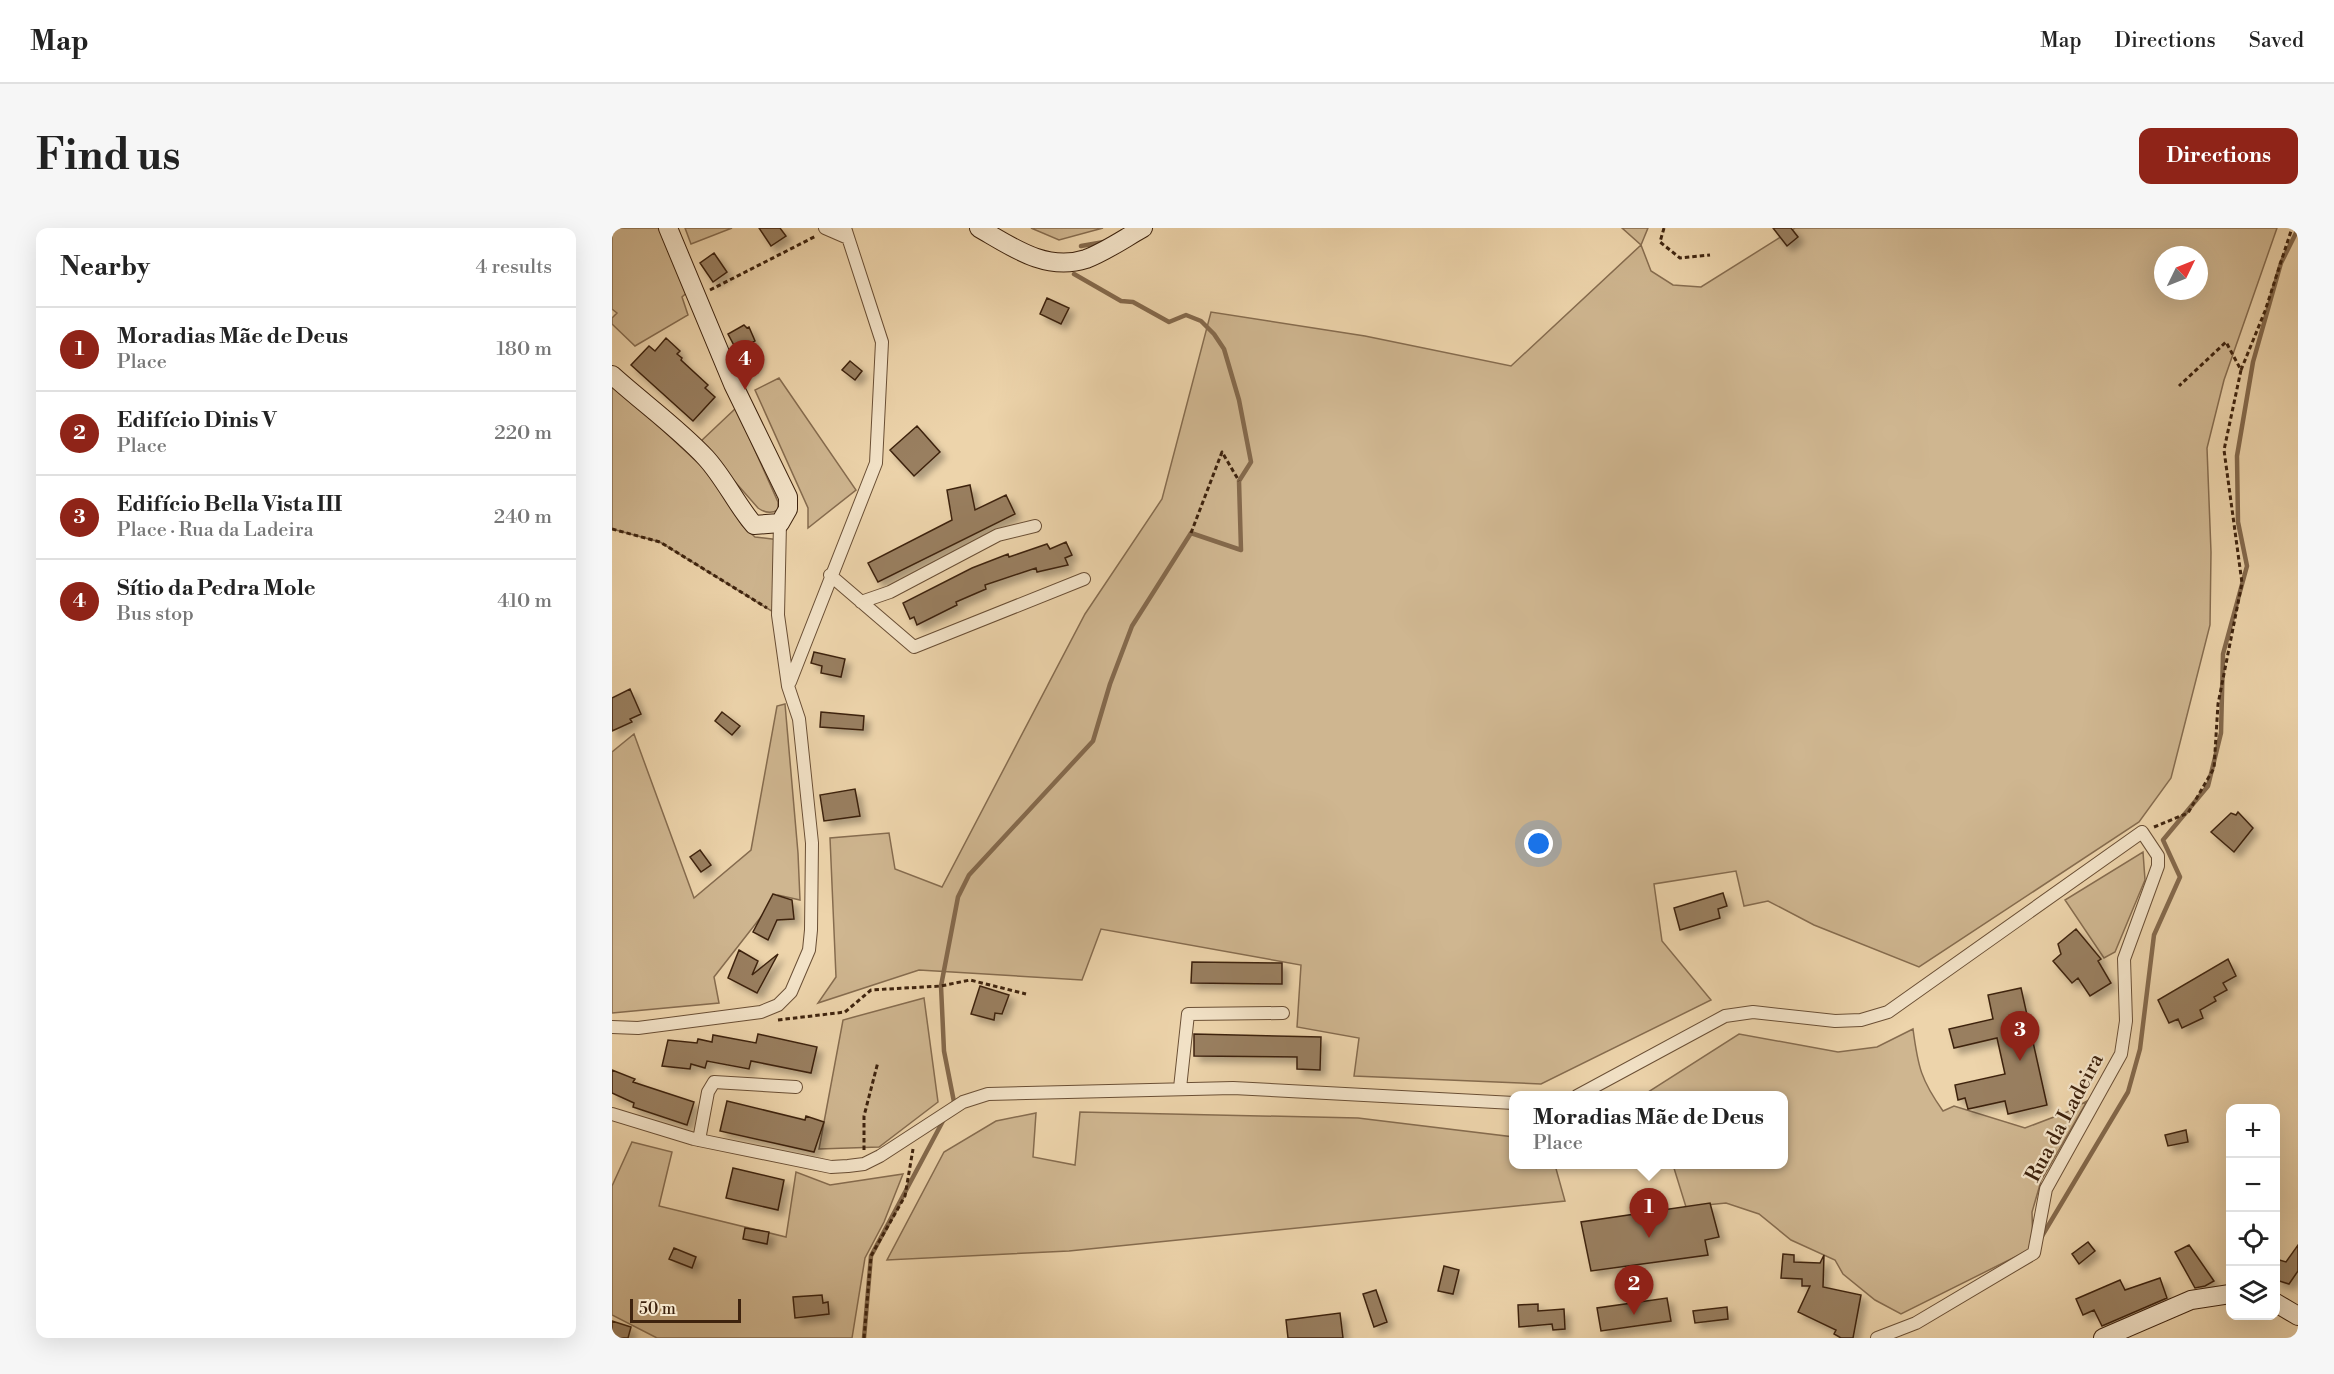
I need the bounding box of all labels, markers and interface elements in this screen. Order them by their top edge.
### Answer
text: Map [30,24,89,59]
text: Map [2040,28,2082,54]
text: Directions [2115,28,2216,54]
text: Saved [2249,28,2304,54]
button: Directions [2139,128,2298,184]
text: Find us [36,130,180,183]
north arrow [2154,246,2208,300]
text: Nearby [60,251,150,283]
text: 4 results [475,255,552,280]
text: Moradias Mãe de Deus [117,323,348,350]
text: 1 [75,337,84,362]
text: 180 m [497,337,552,362]
pin: 4 [726,340,764,390]
text: Place [117,350,167,375]
text: Edifício Dinis V [117,407,277,434]
text: 2 [73,421,86,446]
text: 220 m [494,421,552,446]
text: Place [117,434,167,459]
text: Edifício Bella Vista III [117,491,342,518]
text: 3 [73,505,86,530]
text: 240 m [494,505,552,530]
text: Place · Rua da Ladeira [117,518,314,543]
text: Sítio da Pedra Mole [117,575,316,602]
text: 4 [73,589,86,614]
text: 410 m [497,589,552,614]
text: Bus stop [117,602,194,627]
your location [1524,829,1553,858]
pin: 3 [2000,1012,2040,1061]
street label: Rua da Ladeira [2020,1049,2110,1187]
popup [1509,1091,1788,1169]
text: Moradias Mãe de Deus [1533,1104,1764,1131]
map controls [2226,1104,2280,1320]
button: + [2226,1104,2280,1158]
text: Place [1533,1131,1583,1156]
button: − [2226,1158,2280,1212]
pin: 1 [1630,1188,1668,1238]
button: locate [2226,1212,2280,1266]
pin: 2 [1614,1266,1654,1315]
button: layers [2226,1266,2280,1320]
scale bar [630,1296,741,1324]
text: 50 m [639,1299,676,1319]

